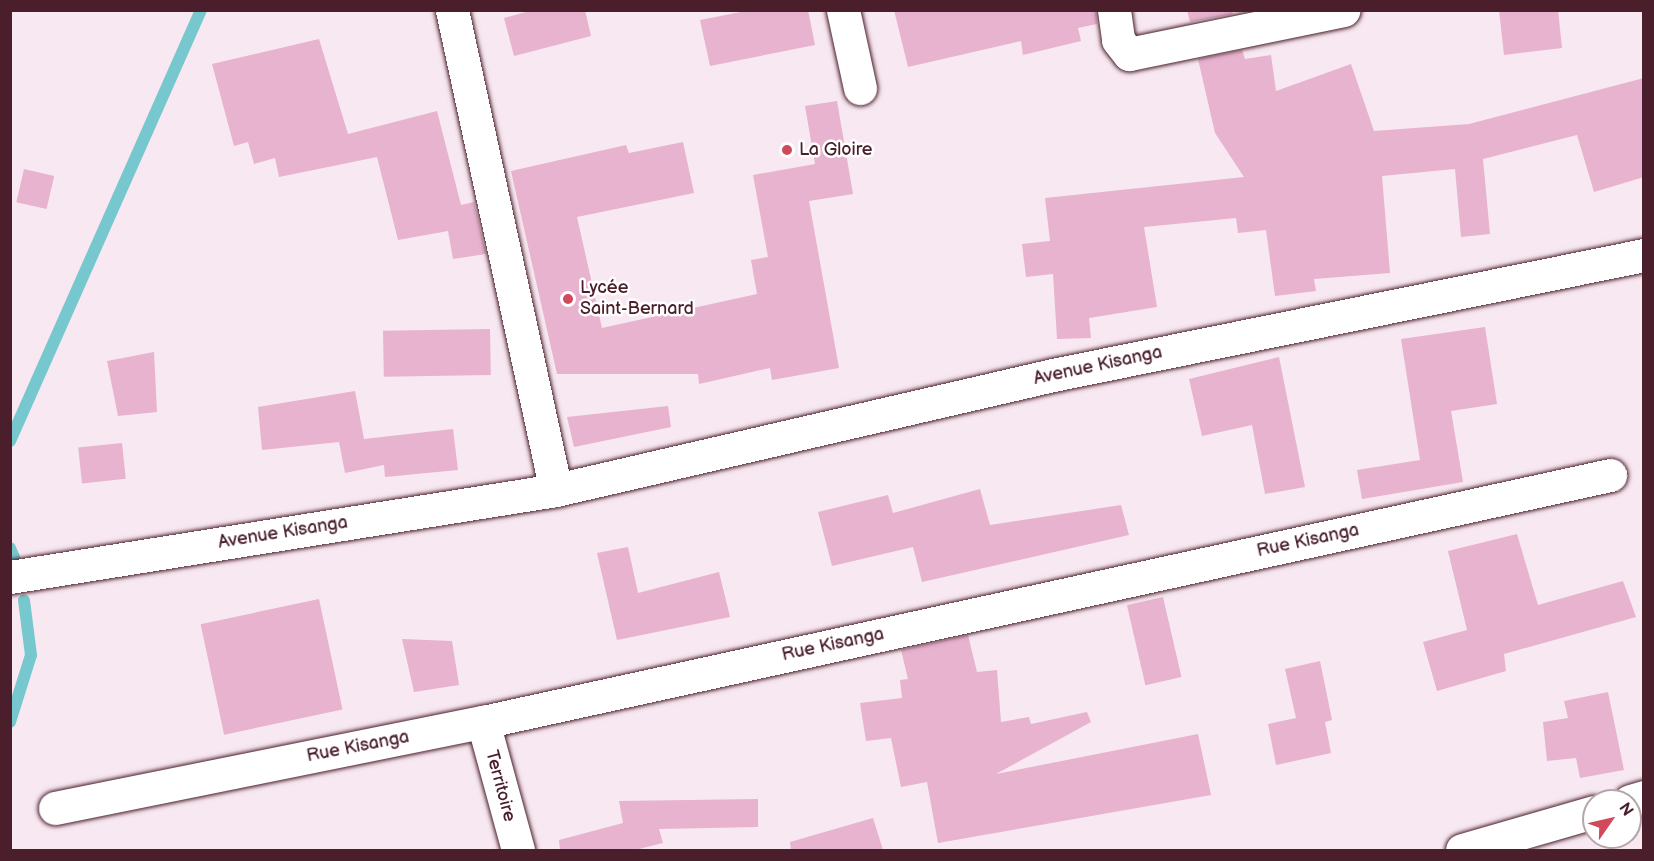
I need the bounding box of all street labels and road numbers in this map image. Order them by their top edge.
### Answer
street label: Avenue Kisanga [1032,342,1164,390]
street label: Avenue Kisanga [217,512,349,554]
street label: Rue Kisanga [1255,520,1361,562]
street label: Rue Kisanga [780,624,886,666]
street label: Rue Kisanga [305,726,411,768]
street label: Territoire [480,748,520,824]

